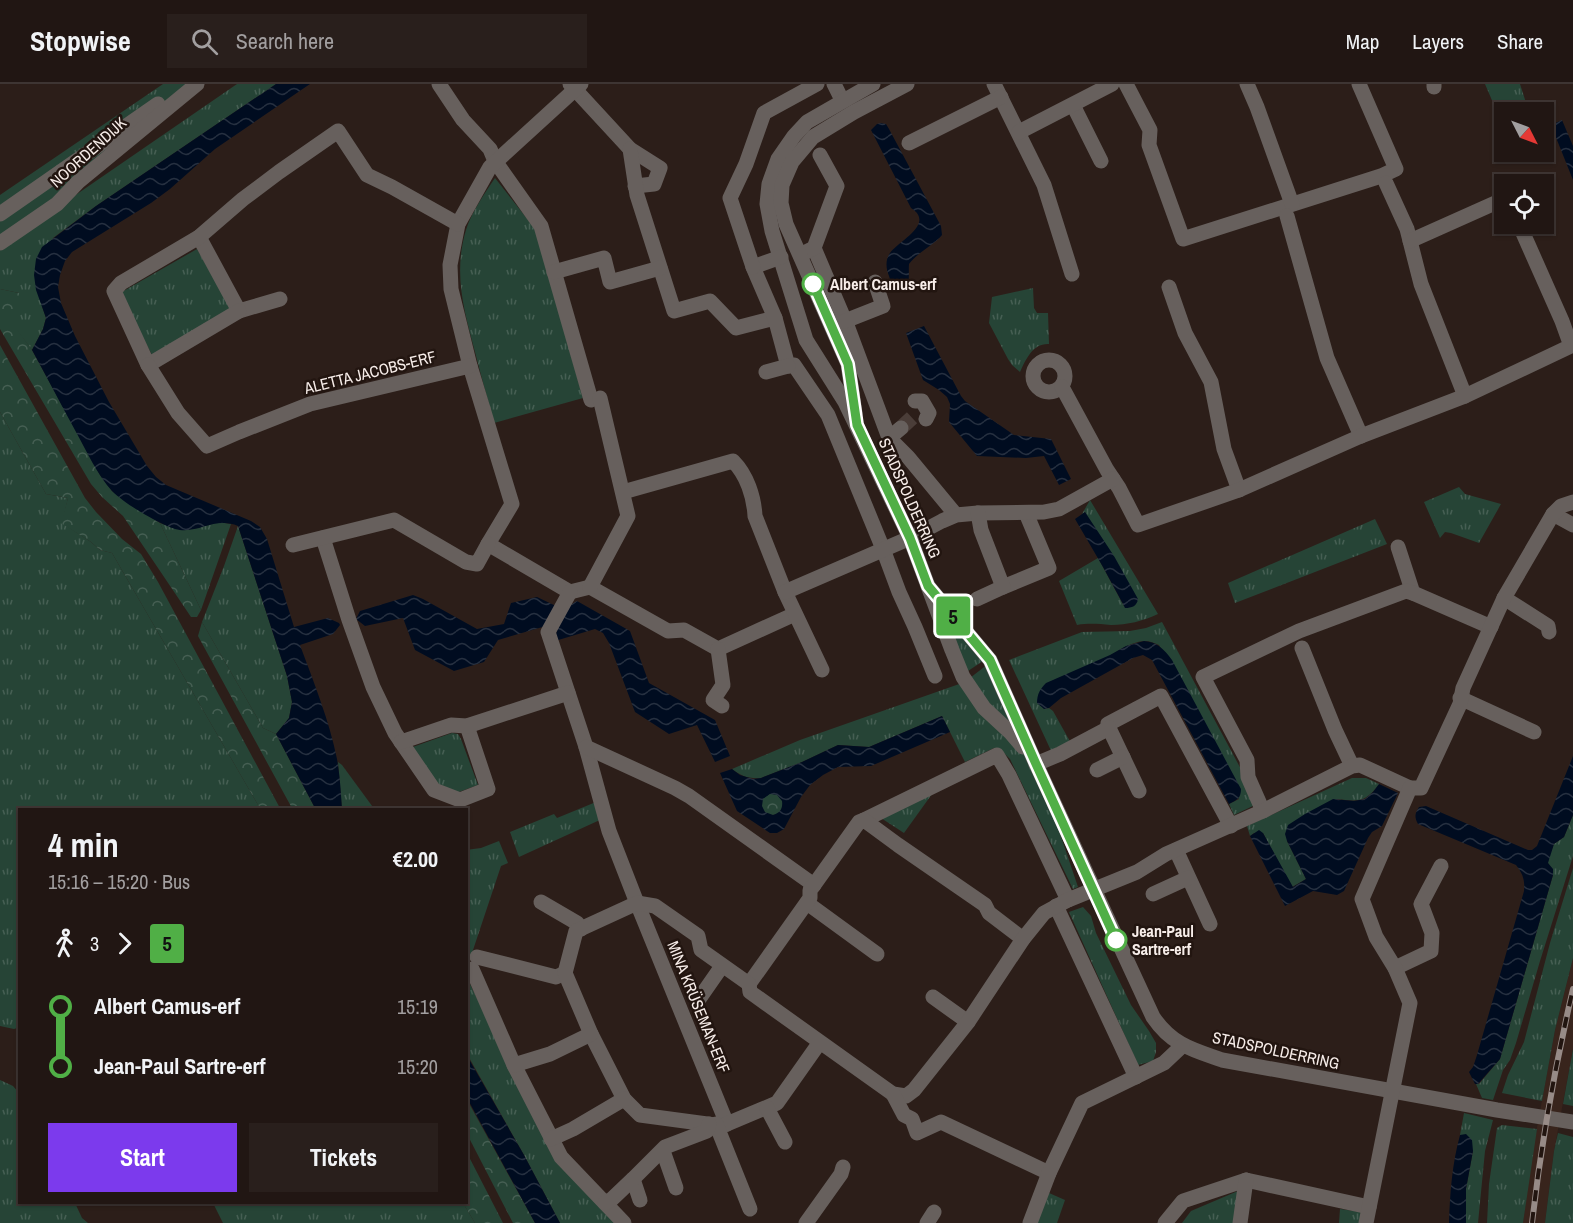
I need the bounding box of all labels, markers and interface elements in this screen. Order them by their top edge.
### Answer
search box [167,14,587,68]
text: Stopwise [30,22,131,60]
icon: search [188,25,221,58]
text: Search here [236,26,334,56]
text: Map [1346,27,1379,56]
text: Layers [1412,27,1464,56]
text: Share [1497,27,1543,56]
north arrow [1494,102,1554,162]
map controls [1494,102,1554,234]
street label: NOORDENDIJK [45,112,131,192]
button: locate [1494,174,1554,234]
marker: Albert Camus-erf [802,273,824,295]
place label: Albert Camus-erf [830,273,937,295]
street label: ALETTA JACOBS-ERF [301,345,438,399]
street label: STADSPOLDERRING [874,434,946,562]
line badge: 5 [934,596,972,636]
text: 5 [948,602,958,631]
text: 4 min [48,823,119,867]
text: €2.00 [393,844,438,874]
text: 15:16 – 15:20 · Bus [48,868,190,895]
place label: Jean-Paul Sartre-erf [1132,920,1194,960]
icon: walk [48,927,81,960]
icon: forward [108,927,141,960]
text: 5 [162,929,172,958]
marker: Jean-Paul Sartre-erf [1105,929,1127,951]
text: 3 [90,930,99,957]
street label: MINA KRÜSEMAN-ERF [662,938,736,1076]
text: Albert Camus-erf [94,991,240,1021]
text: 15:19 [397,993,438,1020]
street label: STADSPOLDERRING [1210,1026,1342,1074]
text: Jean-Paul Sartre-erf [94,1051,265,1081]
text: 15:20 [397,1053,438,1080]
button: Start [48,1123,237,1192]
button: Tickets [249,1123,438,1192]

